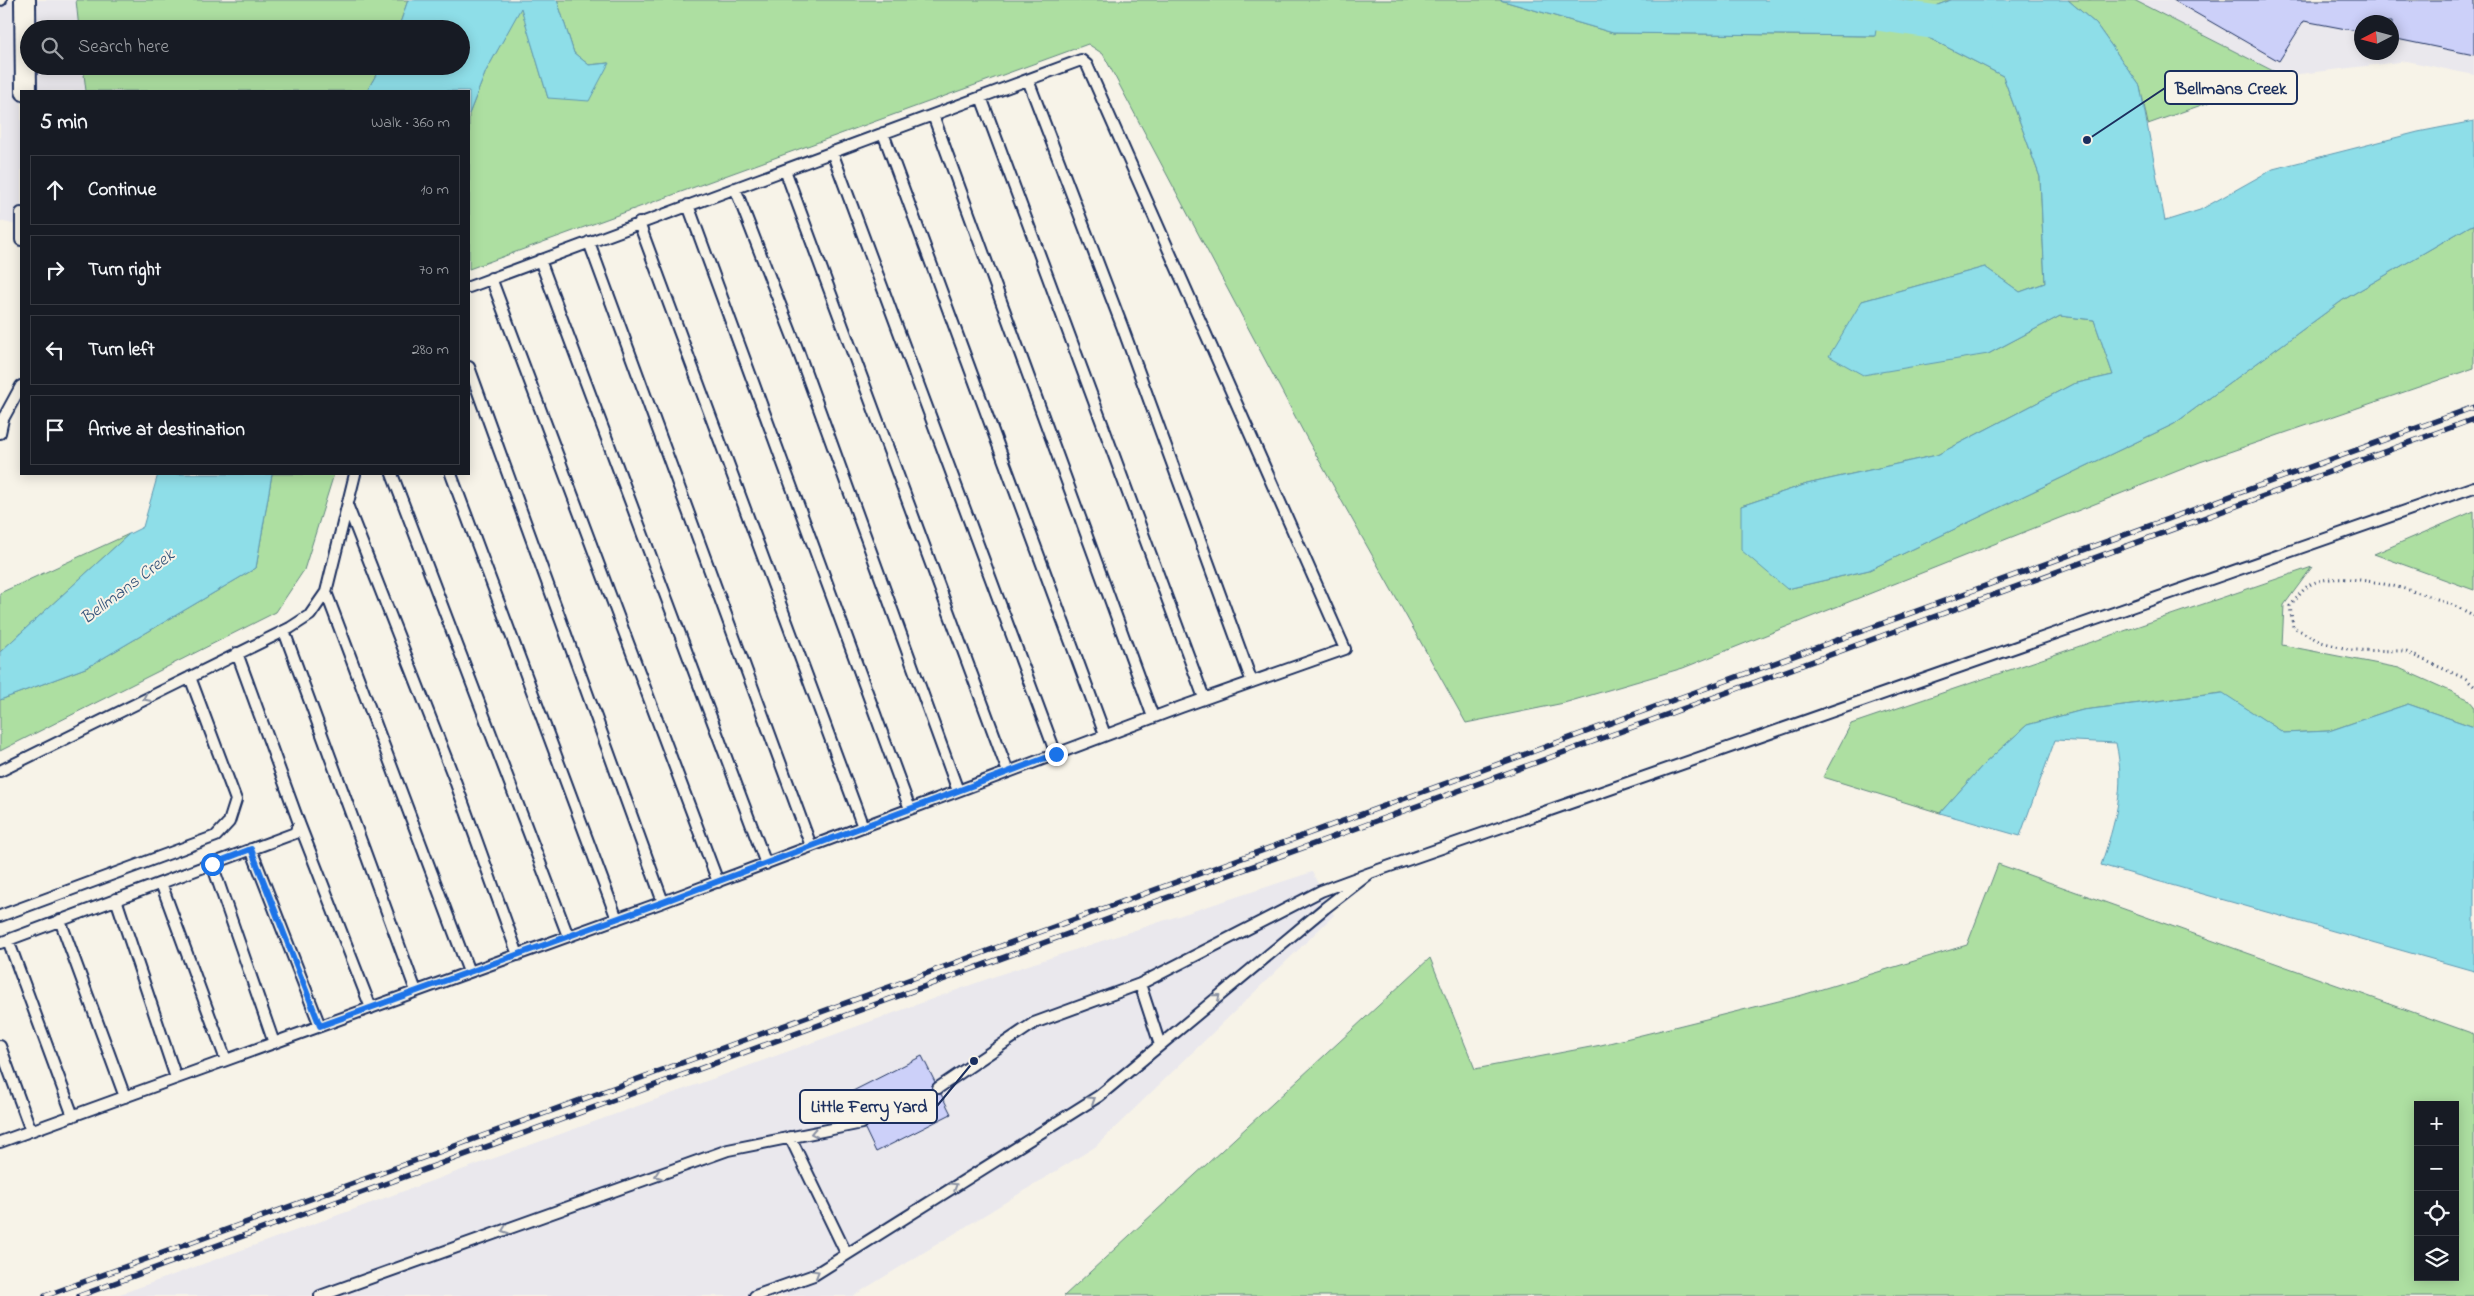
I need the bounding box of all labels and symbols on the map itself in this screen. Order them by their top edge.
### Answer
north arrow [2354,15,2399,60]
callout: Bellmans Creek [2165,71,2297,104]
text: Bellmans Creek [2174,77,2288,103]
water label: Bellmans Creek [76,543,182,632]
one-way arrow [142,692,151,702]
route end [1045,743,1068,766]
route start [201,853,224,876]
one-way arrow [1212,994,1221,1003]
callout: Little Ferry Yard [800,1090,937,1123]
text: Little Ferry Yard [811,1095,928,1122]
one-way arrow [1086,1097,1095,1107]
one-way arrow [810,1127,819,1137]
one-way arrow [654,1169,663,1179]
one-way arrow [948,1183,957,1193]
one-way arrow [501,1224,510,1234]
one-way arrow [811,1269,820,1279]

